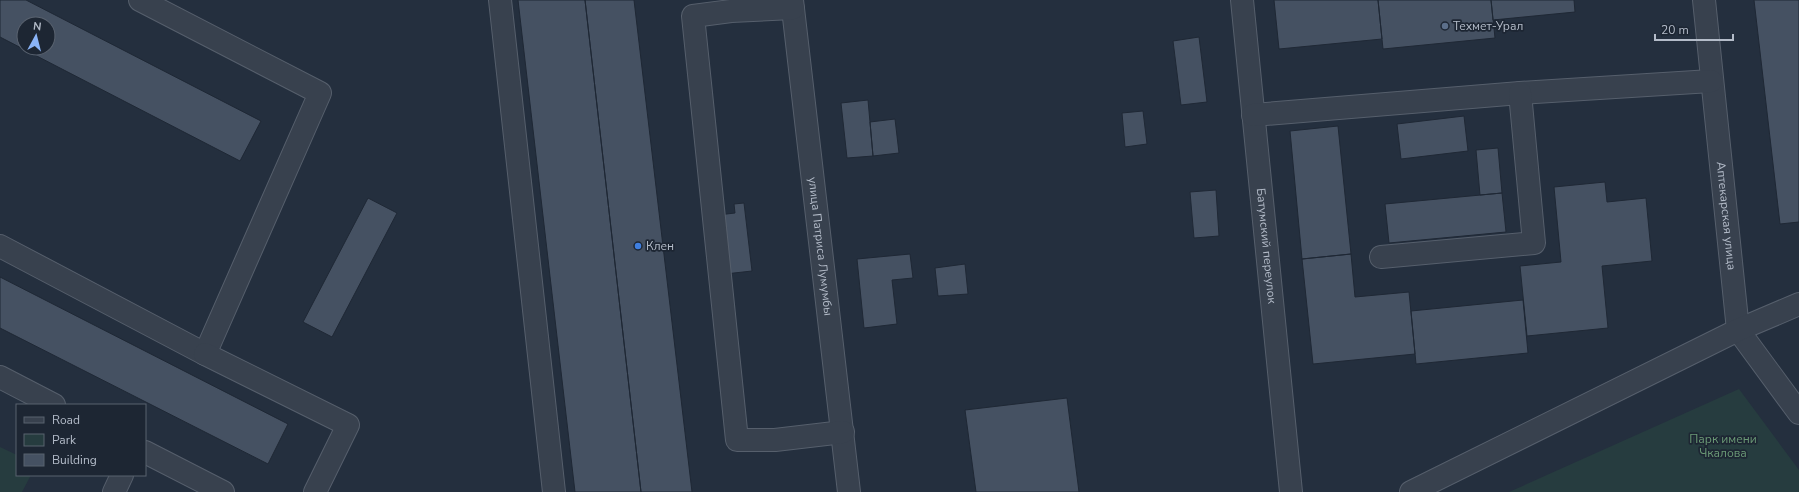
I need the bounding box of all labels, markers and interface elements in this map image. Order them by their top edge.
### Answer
north arrow [16,16,56,56]
scale bar [1655,16,1733,42]
place label: Техмет-Урал [1453,18,1523,34]
text: N [32,19,42,35]
marker: Техмет-Урал [1440,21,1450,31]
text: 20 m [1661,22,1689,38]
street label: Аптекарская улица [1713,161,1740,271]
street label: улица Патриса Лумумбы [805,176,837,317]
street label: Батумский переулок [1253,187,1280,305]
place label: Клен [646,238,674,254]
marker: Клен [633,241,643,251]
legend [16,404,146,476]
text: Road [52,412,80,428]
park label: Парк имени Чкалова [1689,431,1757,461]
text: Park [52,432,77,448]
text: Building [52,452,97,468]

